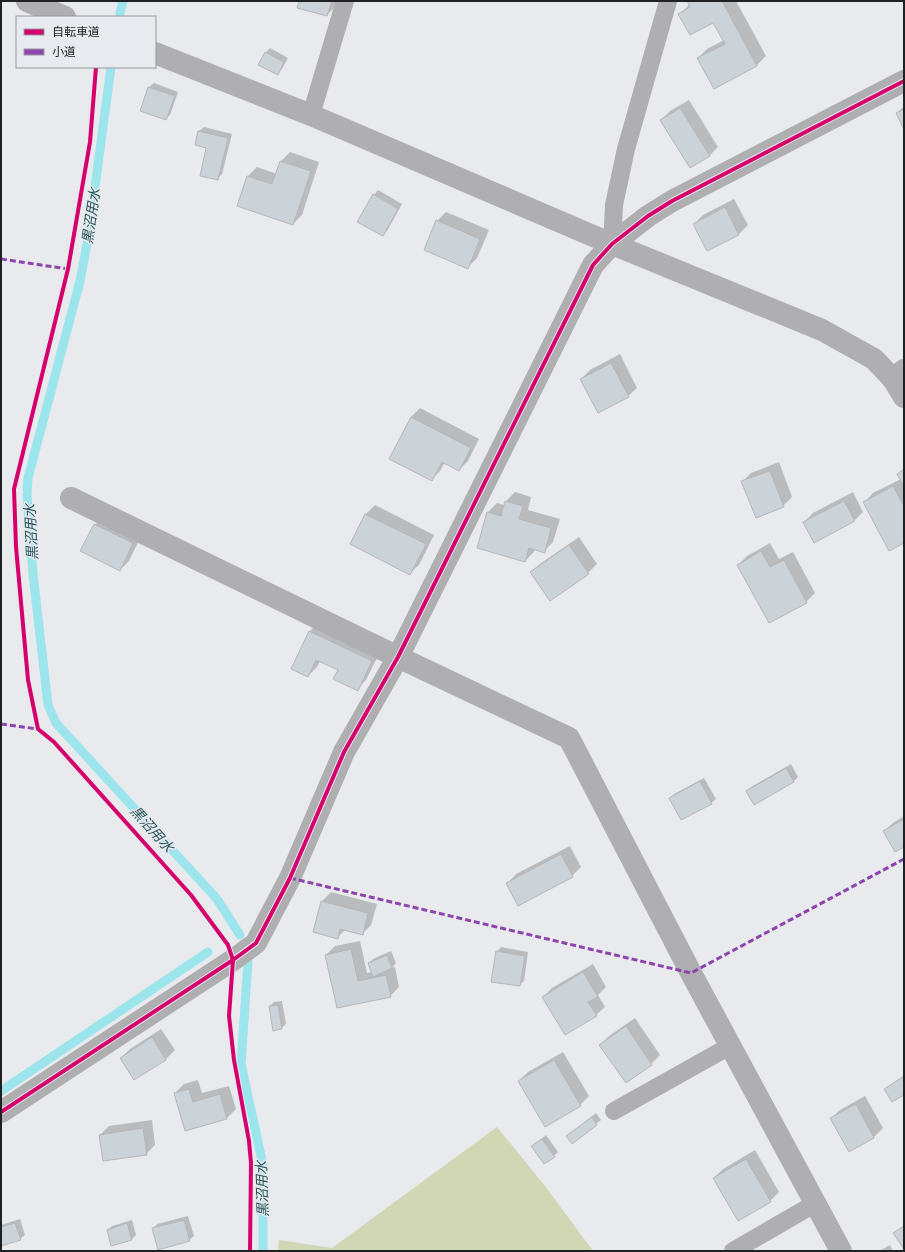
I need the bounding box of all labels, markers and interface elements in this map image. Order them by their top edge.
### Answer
legend [16,16,156,68]
text: 自転車道 [52,24,100,40]
text: 小道 [52,44,76,60]
water label: 黒沼用水 [78,185,104,245]
water label: 黒沼用水 [20,502,41,560]
water label: 黒沼用水 [127,802,179,857]
water label: 黒沼用水 [252,1159,272,1217]

